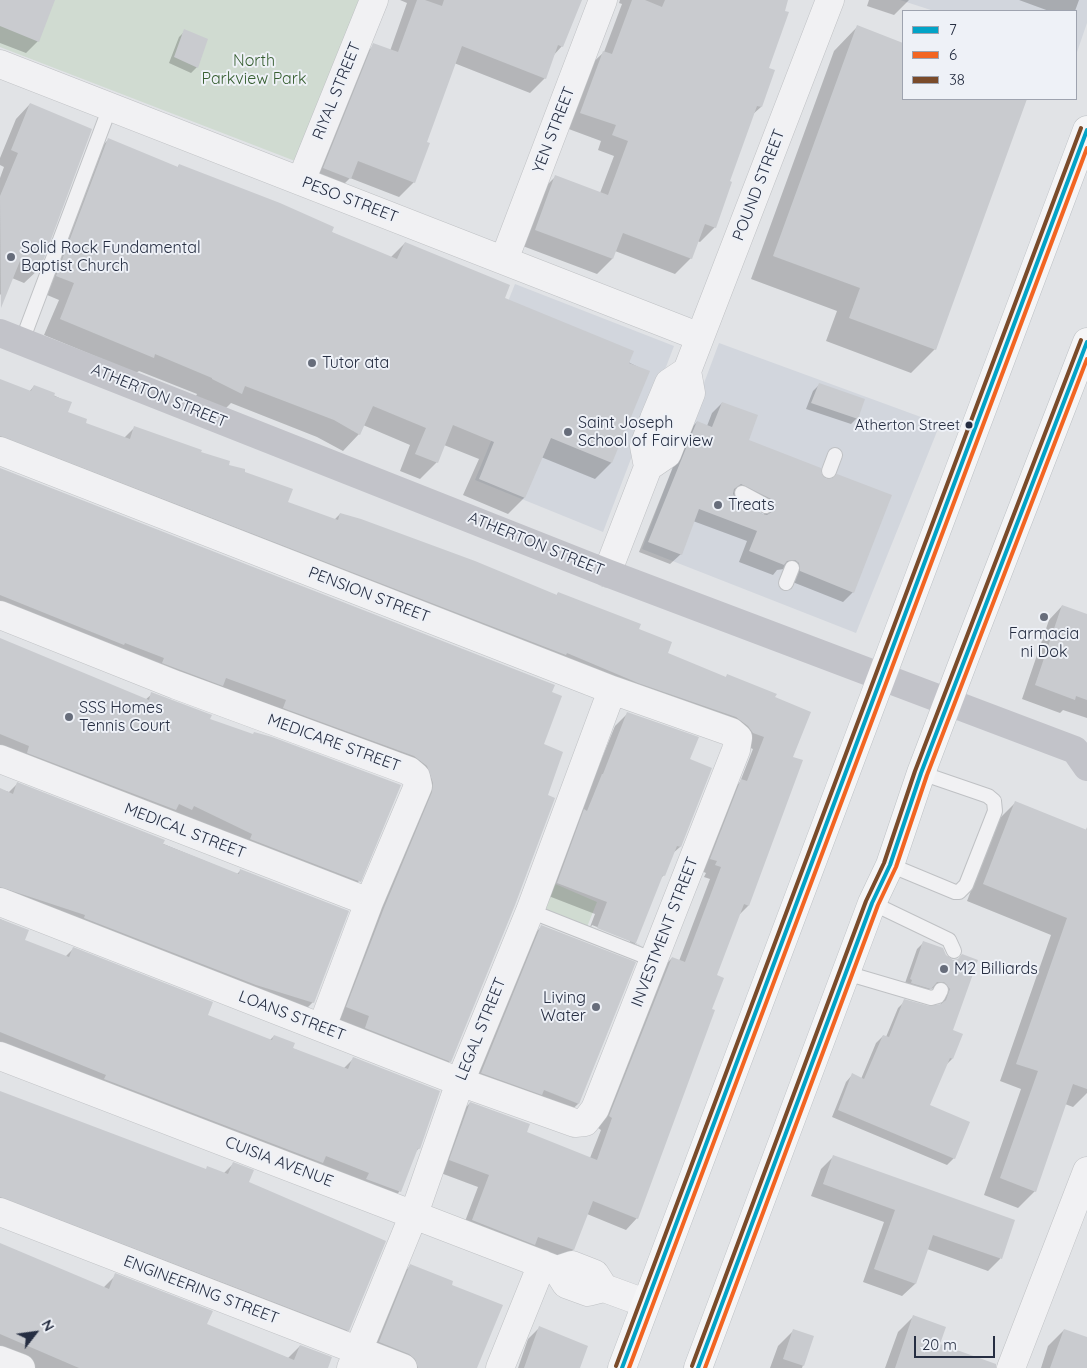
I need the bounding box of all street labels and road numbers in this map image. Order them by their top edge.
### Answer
street label: RIYAL STREET [309,39,365,143]
street label: YEN STREET [529,84,579,176]
street label: POUND STREET [729,127,789,243]
street label: PESO STREET [299,173,401,227]
street label: ATHERTON STREET [88,360,230,432]
street label: ATHERTON STREET [465,508,607,580]
street label: PENSION STREET [305,563,433,627]
street label: MEDICARE STREET [265,710,403,776]
street label: MEDICAL STREET [121,799,249,863]
street label: INVESTMENT STREET [628,854,702,1010]
street label: LEGAL STREET [452,975,510,1083]
street label: LOANS STREET [236,987,348,1045]
street label: CUISIA AVENUE [222,1133,336,1191]
street label: ENGINEERING STREET [121,1252,281,1328]

